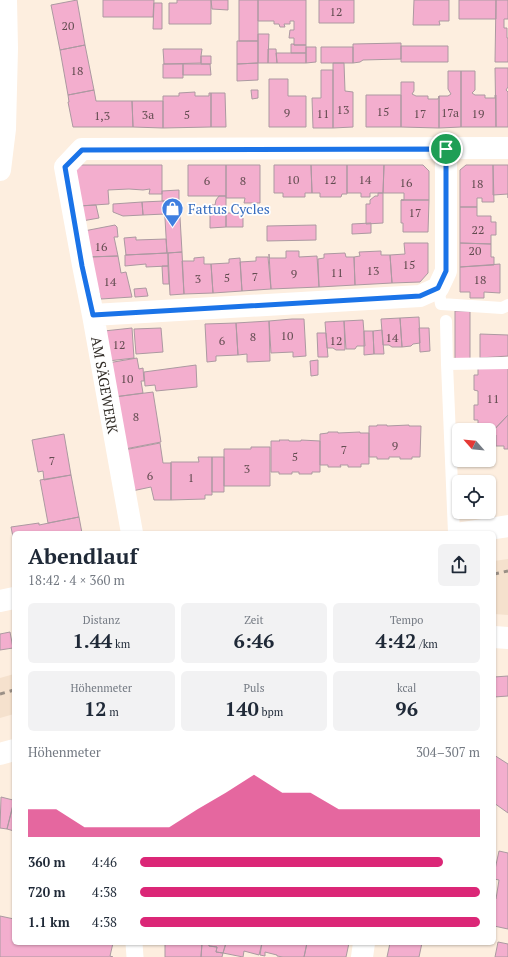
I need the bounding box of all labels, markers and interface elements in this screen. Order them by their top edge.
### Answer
house number: 12 [330,4,342,19]
house number: 20 [62,18,74,33]
house number: 18 [71,63,83,78]
house number: 13 [337,102,349,117]
house number: 15 [377,104,389,119]
house number: 9 [284,105,290,120]
house number: 17a [441,105,459,120]
house number: 11 [317,106,329,121]
house number: 17 [414,106,426,121]
house number: 19 [472,106,484,121]
house number: 3a [142,107,154,122]
house number: 5 [184,107,190,122]
house number: 1,3 [94,108,110,123]
pin [429,132,463,166]
icon: arrive [435,138,457,160]
house number: 10 [287,172,299,187]
house number: 12 [324,172,336,187]
house number: 14 [359,172,372,187]
house number: 6 [204,173,211,188]
house number: 8 [240,173,246,188]
house number: 16 [400,175,413,190]
house number: 18 [471,176,483,191]
shop icon: Fattus Cycles [160,195,186,228]
place label: Fattus Cycles [188,199,270,218]
house number: 17 [409,205,421,220]
house number: 22 [472,222,484,237]
house number: 16 [95,239,108,254]
house number: 20 [469,243,481,258]
house number: 15 [403,257,415,272]
house number: 13 [367,263,379,278]
house number: 11 [331,265,343,280]
house number: 9 [291,266,297,281]
house number: 7 [252,269,258,284]
house number: 5 [224,270,230,285]
house number: 3 [195,271,201,286]
house number: 18 [474,272,486,287]
house number: 14 [104,274,117,289]
house number: 10 [281,328,293,343]
house number: 8 [250,329,256,344]
house number: 14 [386,330,399,345]
house number: 6 [219,333,226,348]
house number: 12 [330,333,342,348]
street label: AM SÄGEWERK [87,335,123,436]
house number: 12 [113,337,125,352]
house number: 10 [121,371,133,386]
house number: 11 [487,391,499,406]
house number: 8 [133,409,139,424]
north arrow [452,423,496,467]
map controls [452,423,496,519]
house number: 9 [392,438,398,453]
house number: 7 [341,442,347,457]
house number: 5 [292,449,298,464]
house number: 7 [49,453,55,468]
house number: 3 [244,461,250,476]
house number: 6 [147,468,154,483]
house number: 1 [188,470,194,485]
button: locate [452,475,496,519]
text: Abendlauf [28,541,138,570]
button: share [438,544,480,586]
text: 18:42 · 4 × 360 m [28,571,125,589]
text: Distanz [83,613,120,627]
text: Zeit [244,613,264,627]
text: Tempo [390,613,423,627]
text: 1.44 [72,627,112,654]
text: 6:46 [234,627,274,654]
text: 4:42 [375,627,416,654]
text: km [112,637,130,651]
text: /km [416,637,438,651]
text: Höhenmeter [71,681,132,695]
text: Puls [244,681,264,695]
text: kcal [397,681,416,695]
text: 12 [84,695,107,722]
text: 140 [225,695,259,722]
text: 96 [395,695,418,722]
text: m [107,705,119,719]
text: bpm [259,705,283,719]
text: Höhenmeter [28,743,101,761]
text: 304–307 m [416,743,480,761]
text: 360 m [28,853,66,871]
text: 4:46 [92,853,117,871]
text: 720 m [28,883,66,901]
text: 4:38 [92,883,117,901]
text: 1.1 km [28,913,70,931]
text: 4:38 [92,913,117,931]

